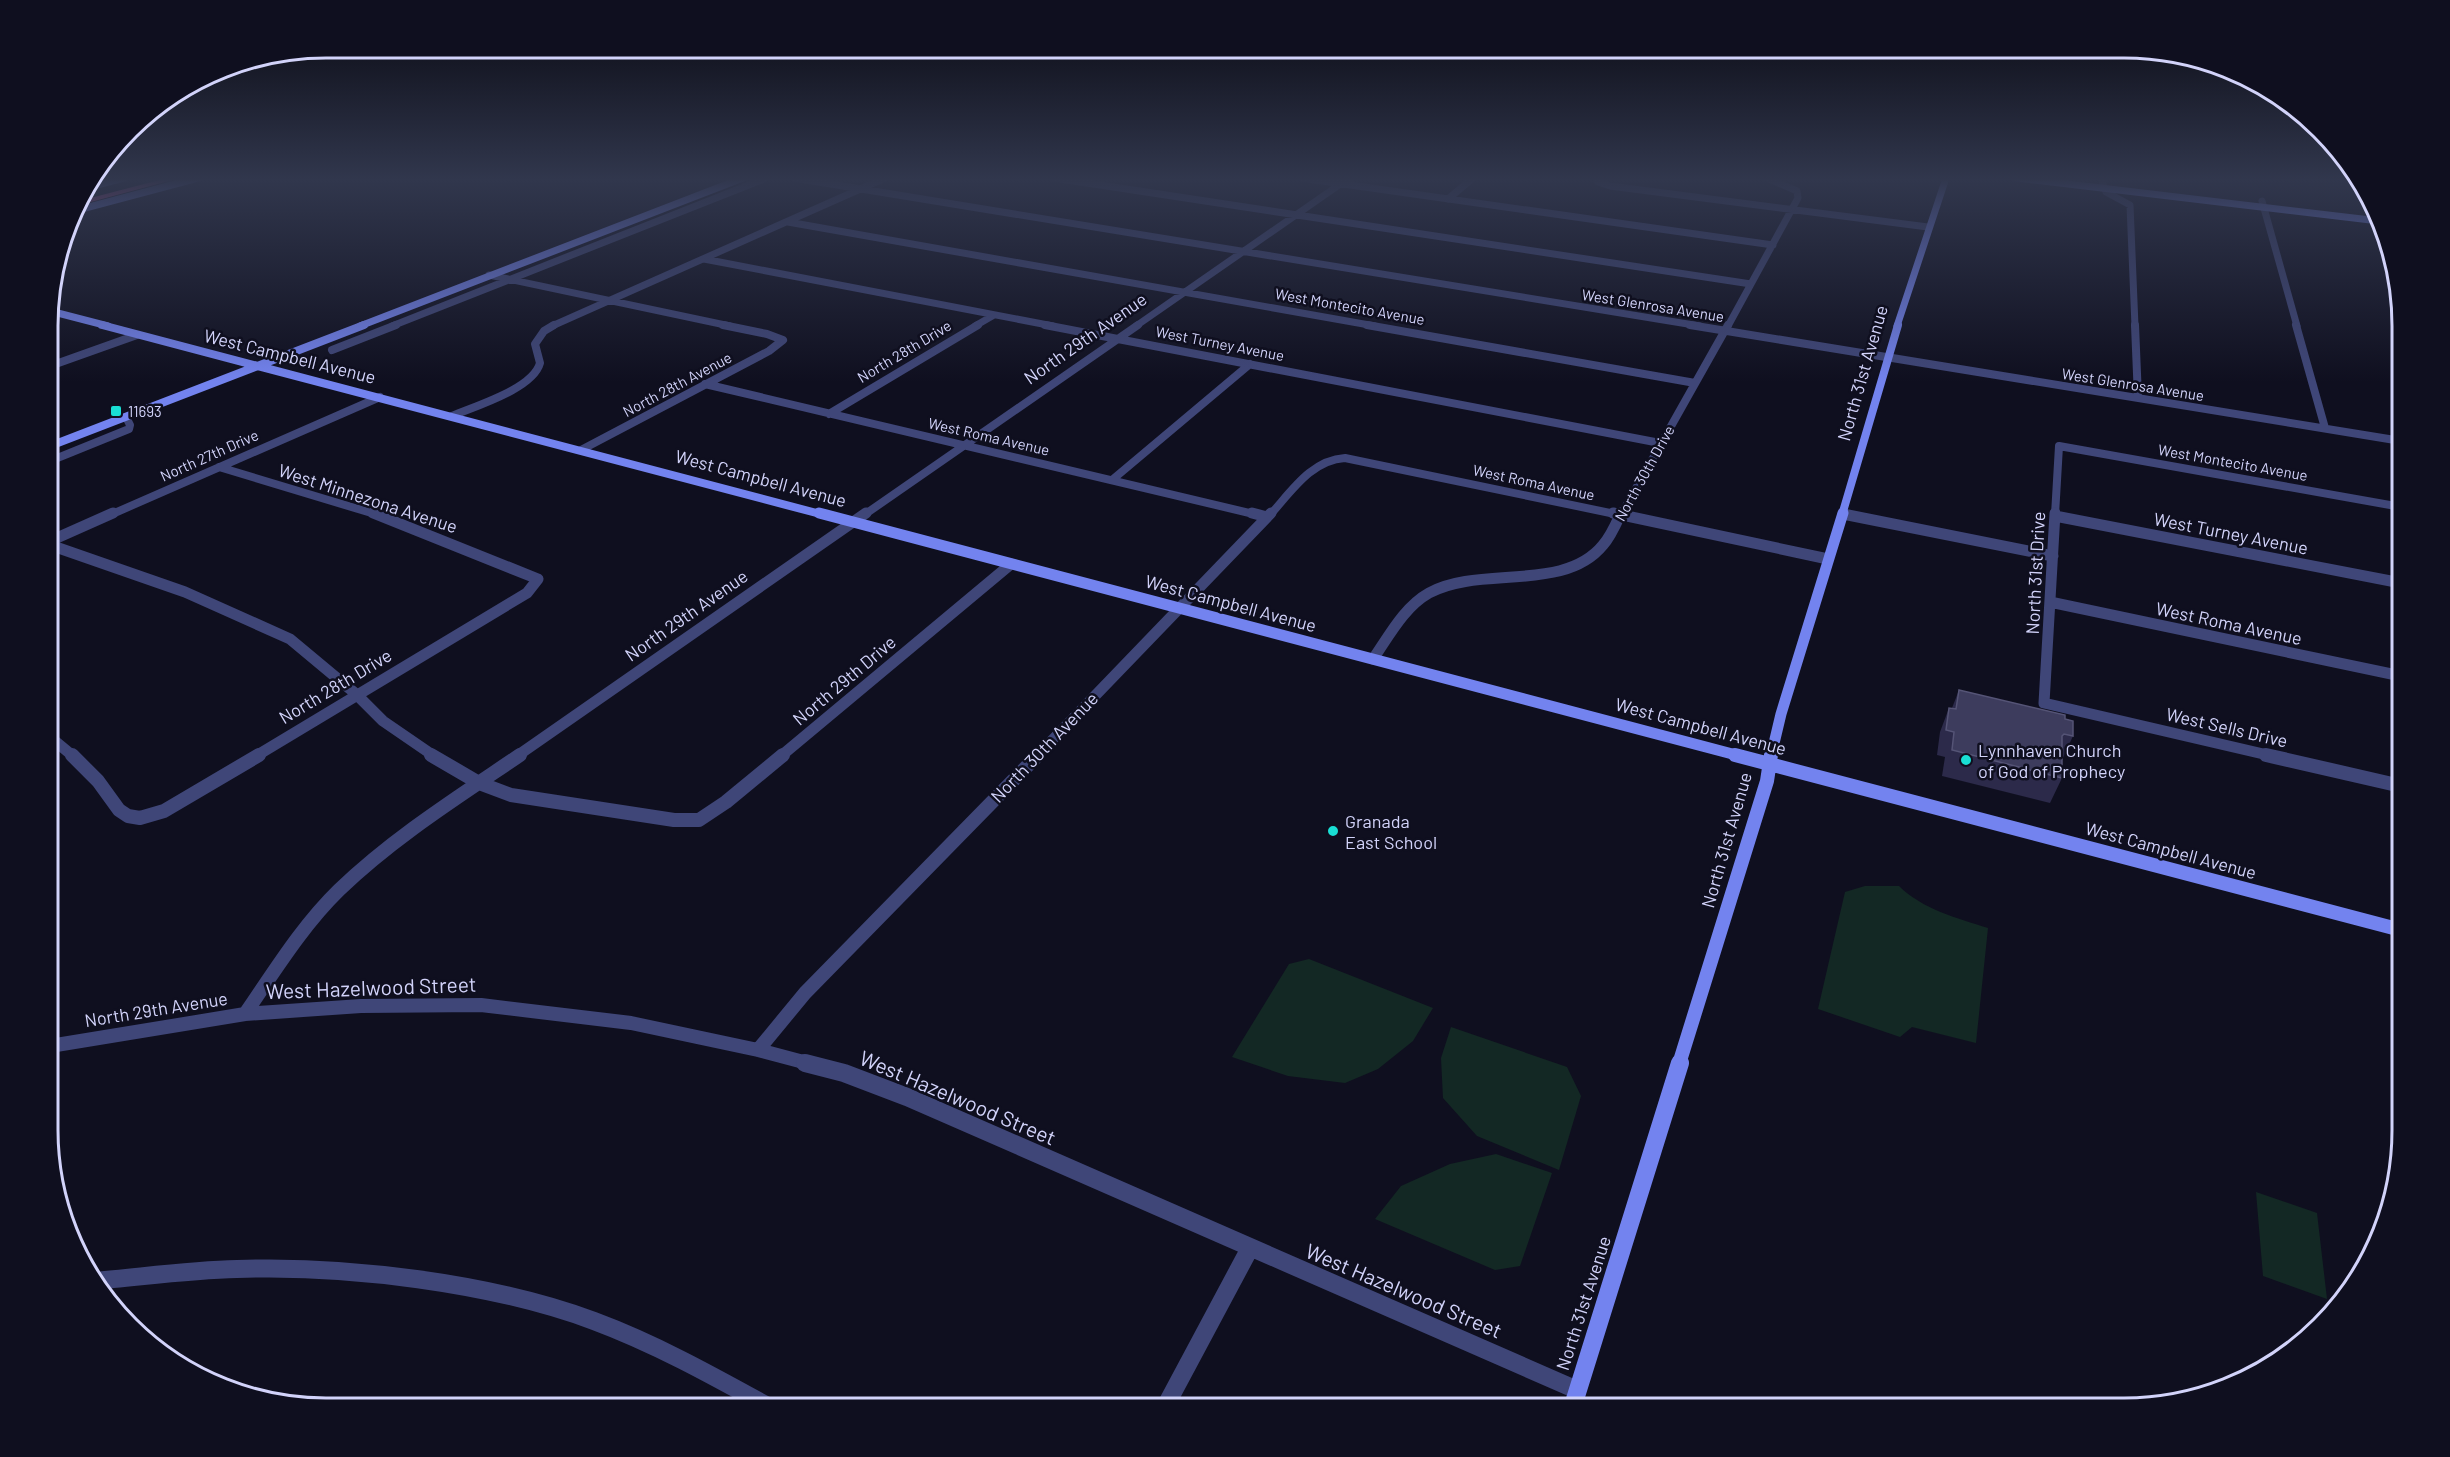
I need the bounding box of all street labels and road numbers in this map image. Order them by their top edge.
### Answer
street label: West Montecito Avenue [1274,284,1426,328]
street label: West Glenrosa Avenue [1581,285,1725,325]
street label: North 29th Avenue [1019,287,1151,389]
street label: North 31st Avenue [1832,303,1892,443]
street label: North 28th Drive [854,316,954,386]
street label: West Turney Avenue [1154,322,1286,364]
street label: West Campbell Avenue [202,324,378,388]
street label: North 28th Avenue [620,348,734,420]
street label: West Glenrosa Avenue [2061,364,2205,404]
street label: West Roma Avenue [927,413,1051,459]
street label: North 30th Drive [1610,422,1678,524]
street label: North 27th Drive [157,425,261,485]
street label: West Montecito Avenue [2157,440,2309,484]
street label: West Campbell Avenue [673,445,849,511]
street label: West Minnezona Avenue [276,459,460,537]
street label: West Roma Avenue [1471,460,1597,504]
street label: West Turney Avenue [2152,507,2310,559]
street label: North 31st Drive [2021,511,2049,635]
street label: North 29th Avenue [620,564,752,666]
street label: West Campbell Avenue [1143,570,1319,636]
street label: West Roma Avenue [2154,597,2304,649]
street label: North 29th Drive [788,631,900,729]
street label: North 28th Drive [275,644,395,728]
street label: North 30th Avenue [986,687,1102,807]
street label: West Campbell Avenue [1613,693,1789,759]
street label: West Sells Drive [2164,702,2290,752]
street label: North 31st Avenue [1696,770,1756,910]
street label: West Campbell Avenue [2083,817,2259,883]
street label: West Hazelwood Street [265,971,477,1003]
street label: North 29th Avenue [83,987,229,1031]
street label: West Hazelwood Street [856,1044,1060,1150]
street label: North 31st Avenue [1551,1233,1615,1373]
street label: West Hazelwood Street [1302,1237,1506,1343]

